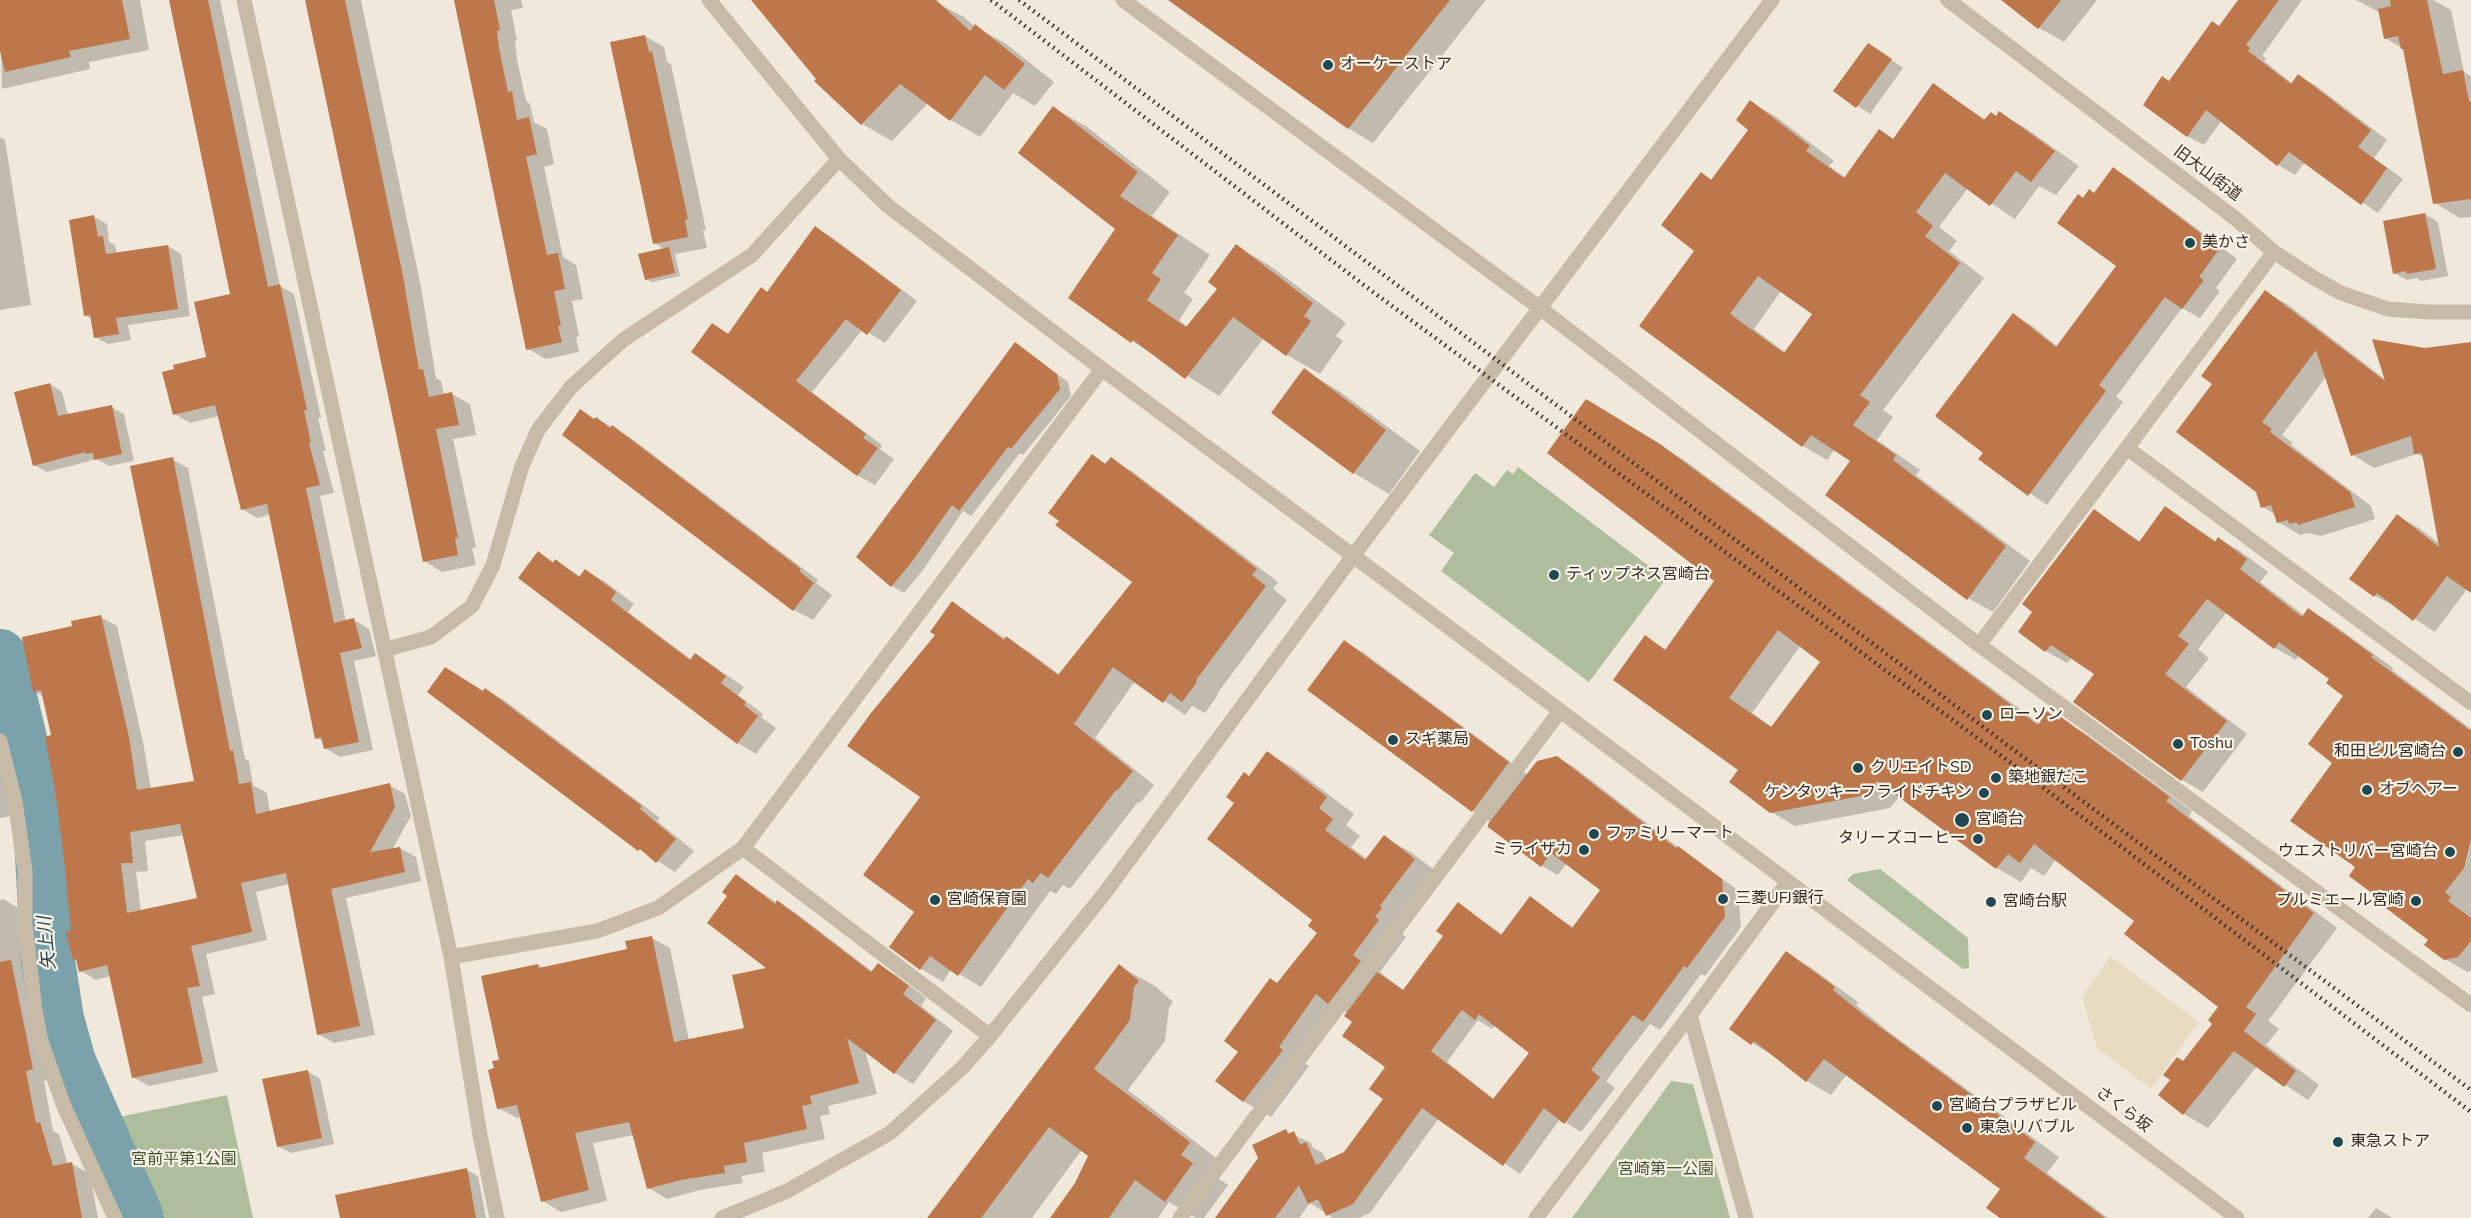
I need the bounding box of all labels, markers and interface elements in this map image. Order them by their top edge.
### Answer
place label: オーケーストア [1340,55,1452,75]
marker: オーケーストア [1321,58,1335,72]
street label: 旧大山街道 [2169,142,2245,206]
place label: 美かさ [2202,233,2250,253]
marker: 美かさ [2183,236,2197,250]
place label: ティップネス宮崎台 [1566,565,1710,585]
marker: ティップネス宮崎台 [1547,568,1561,582]
place label: ローソン [1999,705,2063,725]
marker: ローソン [1980,708,1994,722]
place label: スギ薬局 [1405,730,1469,750]
marker: スギ薬局 [1386,733,1400,747]
place label: Toshu [2190,734,2233,754]
marker: Toshu [2171,737,2185,751]
place label: 和田ビル宮崎台 [2334,742,2446,762]
marker: 和田ビル宮崎台 [2451,745,2465,759]
place label: クリエイトSD [1870,758,1972,778]
marker: クリエイトSD [1851,761,1865,775]
place label: 築地銀だこ [2008,768,2088,788]
marker: 築地銀だこ [1989,771,2003,785]
place label: オブヘアー [2379,780,2458,800]
place label: ケンタッキーフライドチキン [1764,783,1972,803]
marker: オブヘアー [2360,783,2374,797]
marker: ケンタッキーフライドチキン [1977,786,1991,800]
place label: 宮崎台 [1976,810,2024,830]
marker: 宮崎台 [1953,811,1971,829]
place label: ファミリーマート [1606,824,1734,844]
marker: ファミリーマート [1587,827,1601,841]
place label: タリーズコーヒー [1838,829,1966,849]
marker: タリーズコーヒー [1971,832,1985,846]
place label: ミライザカ [1492,840,1572,860]
place label: ウエストリバー宮崎台 [2278,842,2438,862]
marker: ミライザカ [1577,843,1591,857]
marker: ウエストリバー宮崎台 [2443,845,2457,859]
place label: 三菱UFJ銀行 [1735,889,1824,909]
place label: 宮崎保育園 [947,890,1027,910]
place label: プルミエール宮崎 [2276,891,2404,911]
marker: 三菱UFJ銀行 [1716,892,1730,906]
place label: 宮崎台駅 [2003,892,2067,912]
marker: 宮崎保育園 [928,893,942,907]
marker: プルミエール宮崎 [2409,894,2423,908]
marker: 宮崎台駅 [1984,895,1998,909]
water label: 矢上川 [35,915,61,971]
street label: さくら坂 [2092,1083,2154,1137]
place label: 宮崎台プラザビル [1949,1096,2077,1116]
marker: 宮崎台プラザビル [1930,1099,1944,1113]
place label: 東急リバブル [1979,1118,2075,1138]
marker: 東急リバブル [1960,1121,1974,1135]
place label: 東急ストア [2350,1132,2430,1152]
marker: 東急ストア [2331,1135,2345,1149]
park label: 宮前平第1公園 [131,1150,237,1170]
park label: 宮崎第一公園 [1618,1160,1714,1180]

